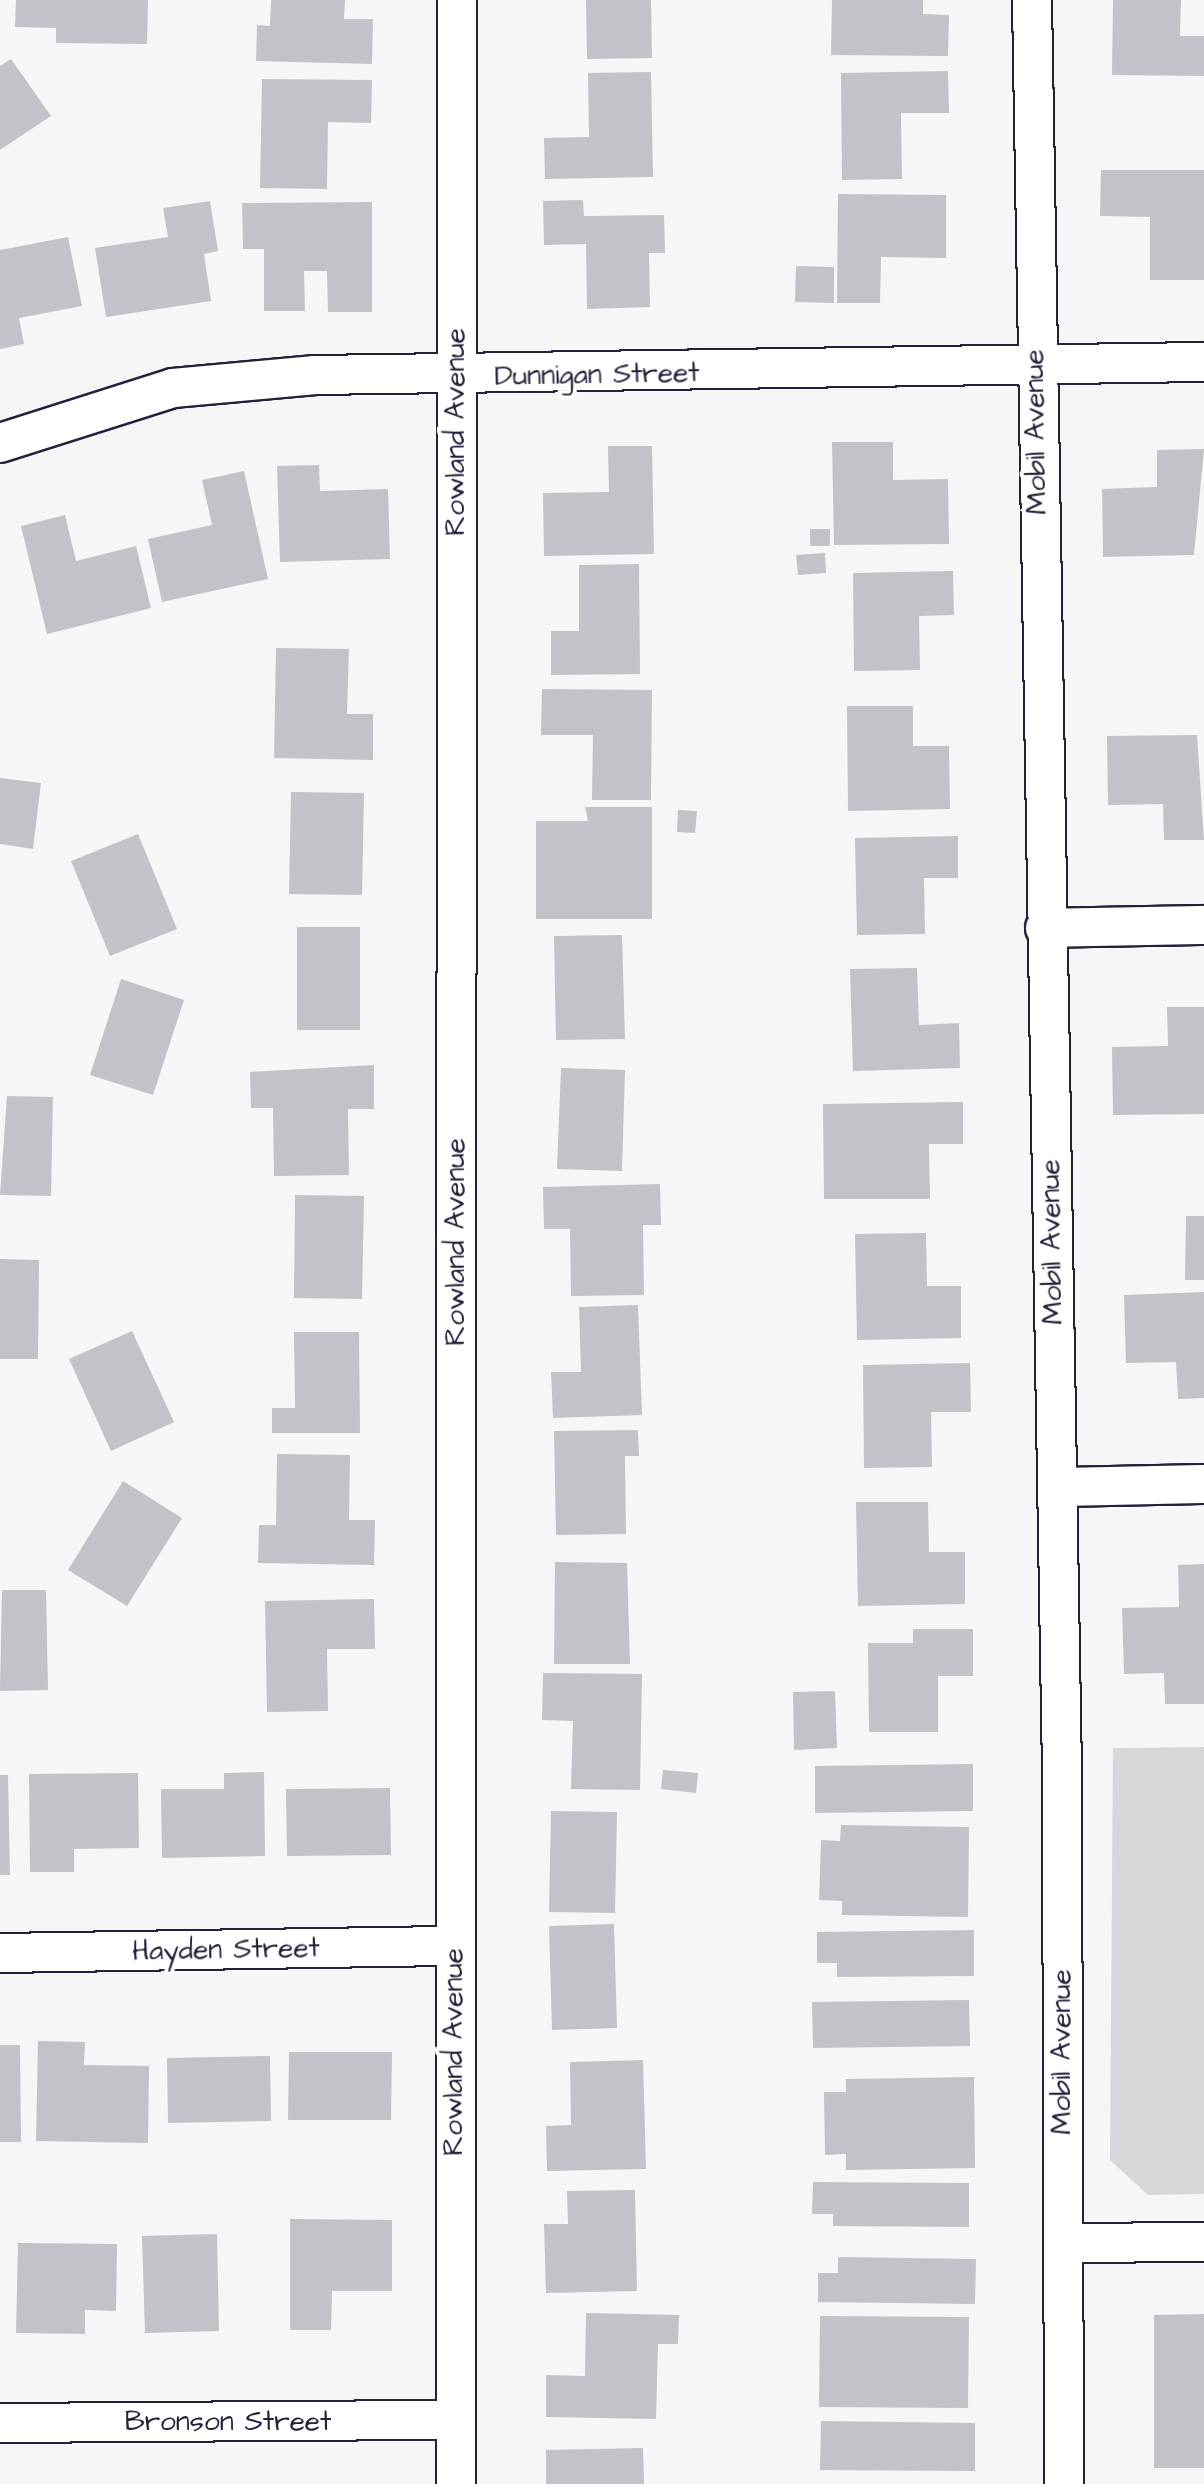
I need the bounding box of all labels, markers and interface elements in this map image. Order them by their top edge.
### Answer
street label: Rowland Avenue [439,328,473,536]
street label: Mobil Avenue [1018,349,1054,515]
street label: Dunnigan Street [494,356,700,394]
street label: Rowland Avenue [439,1138,473,1346]
street label: Mobil Avenue [1034,1159,1070,1325]
street label: Hayden Street [132,1932,320,1968]
street label: Rowland Avenue [437,1948,471,2156]
street label: Mobil Avenue [1045,1969,1079,2135]
street label: Bronson Street [125,2405,331,2439]

